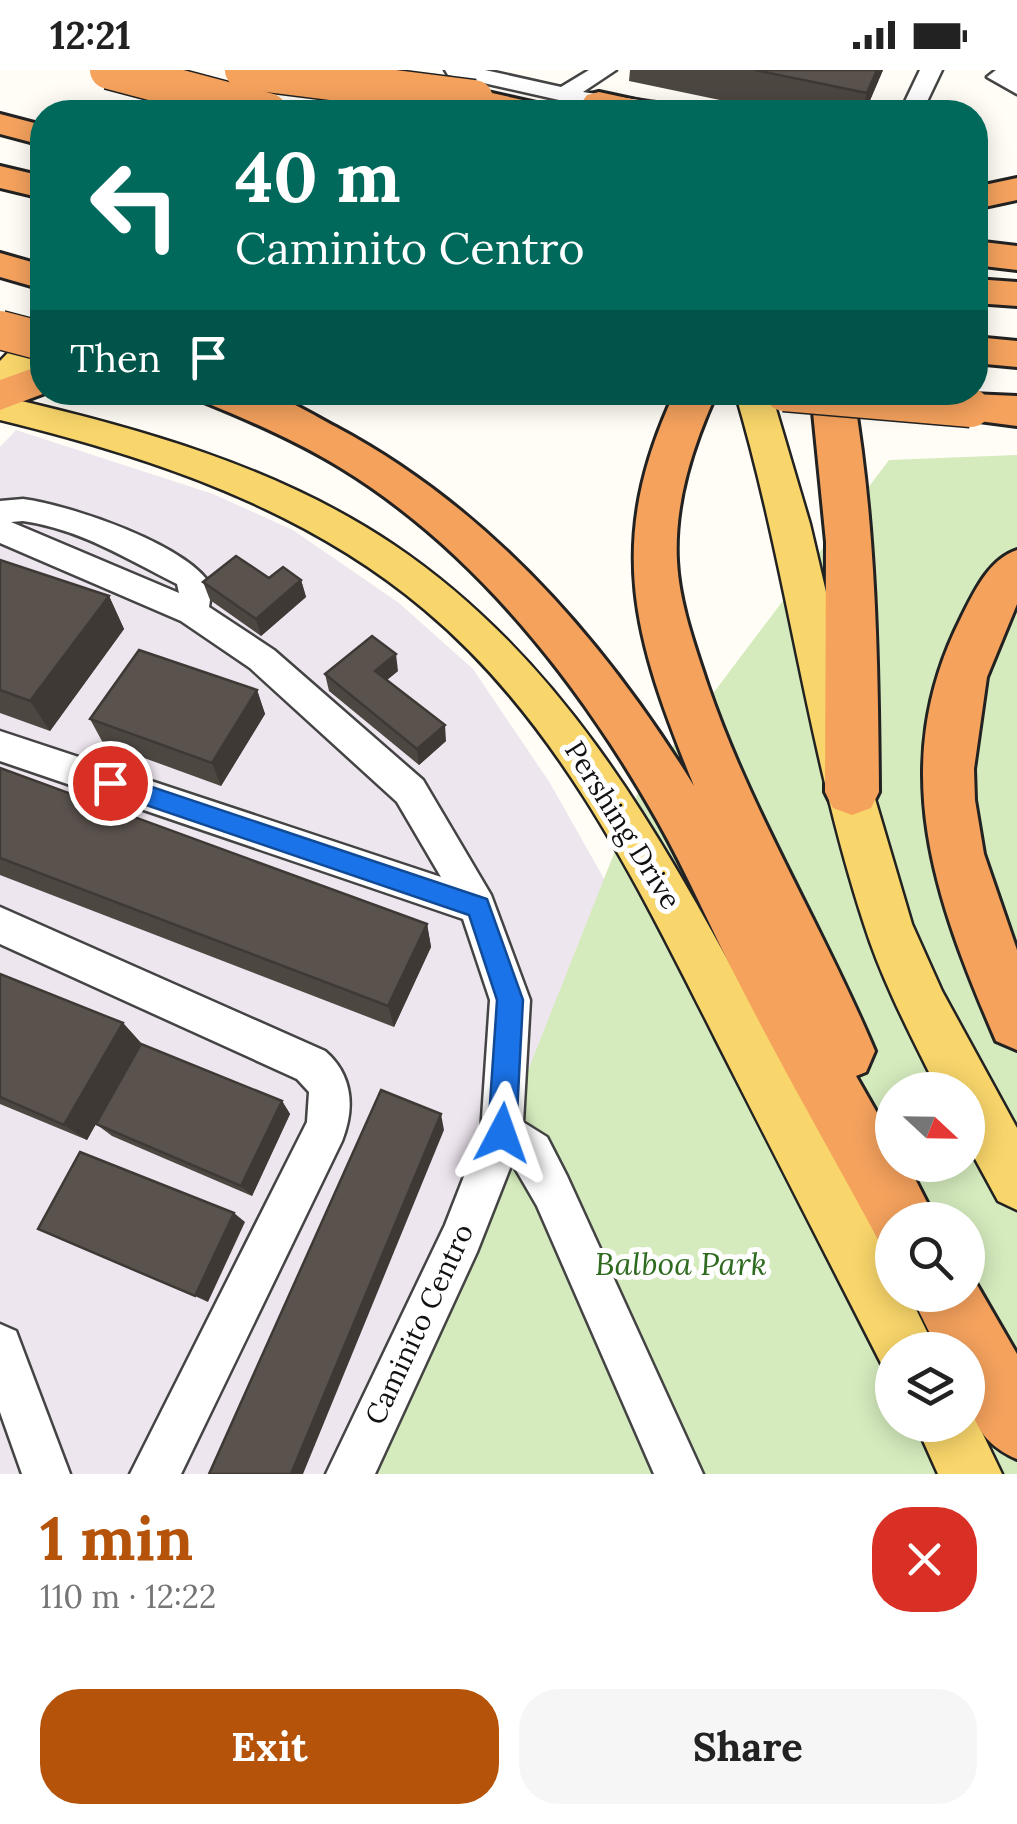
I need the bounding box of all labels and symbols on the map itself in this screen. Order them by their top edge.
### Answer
street label: Pershing Drive [557,734,689,916]
pin [68,741,153,826]
north arrow [875,1072,985,1182]
position arrow [450,1081,554,1185]
street label: Caminito Centro [357,1218,481,1430]
park label: Balboa Park [595,1243,767,1284]

